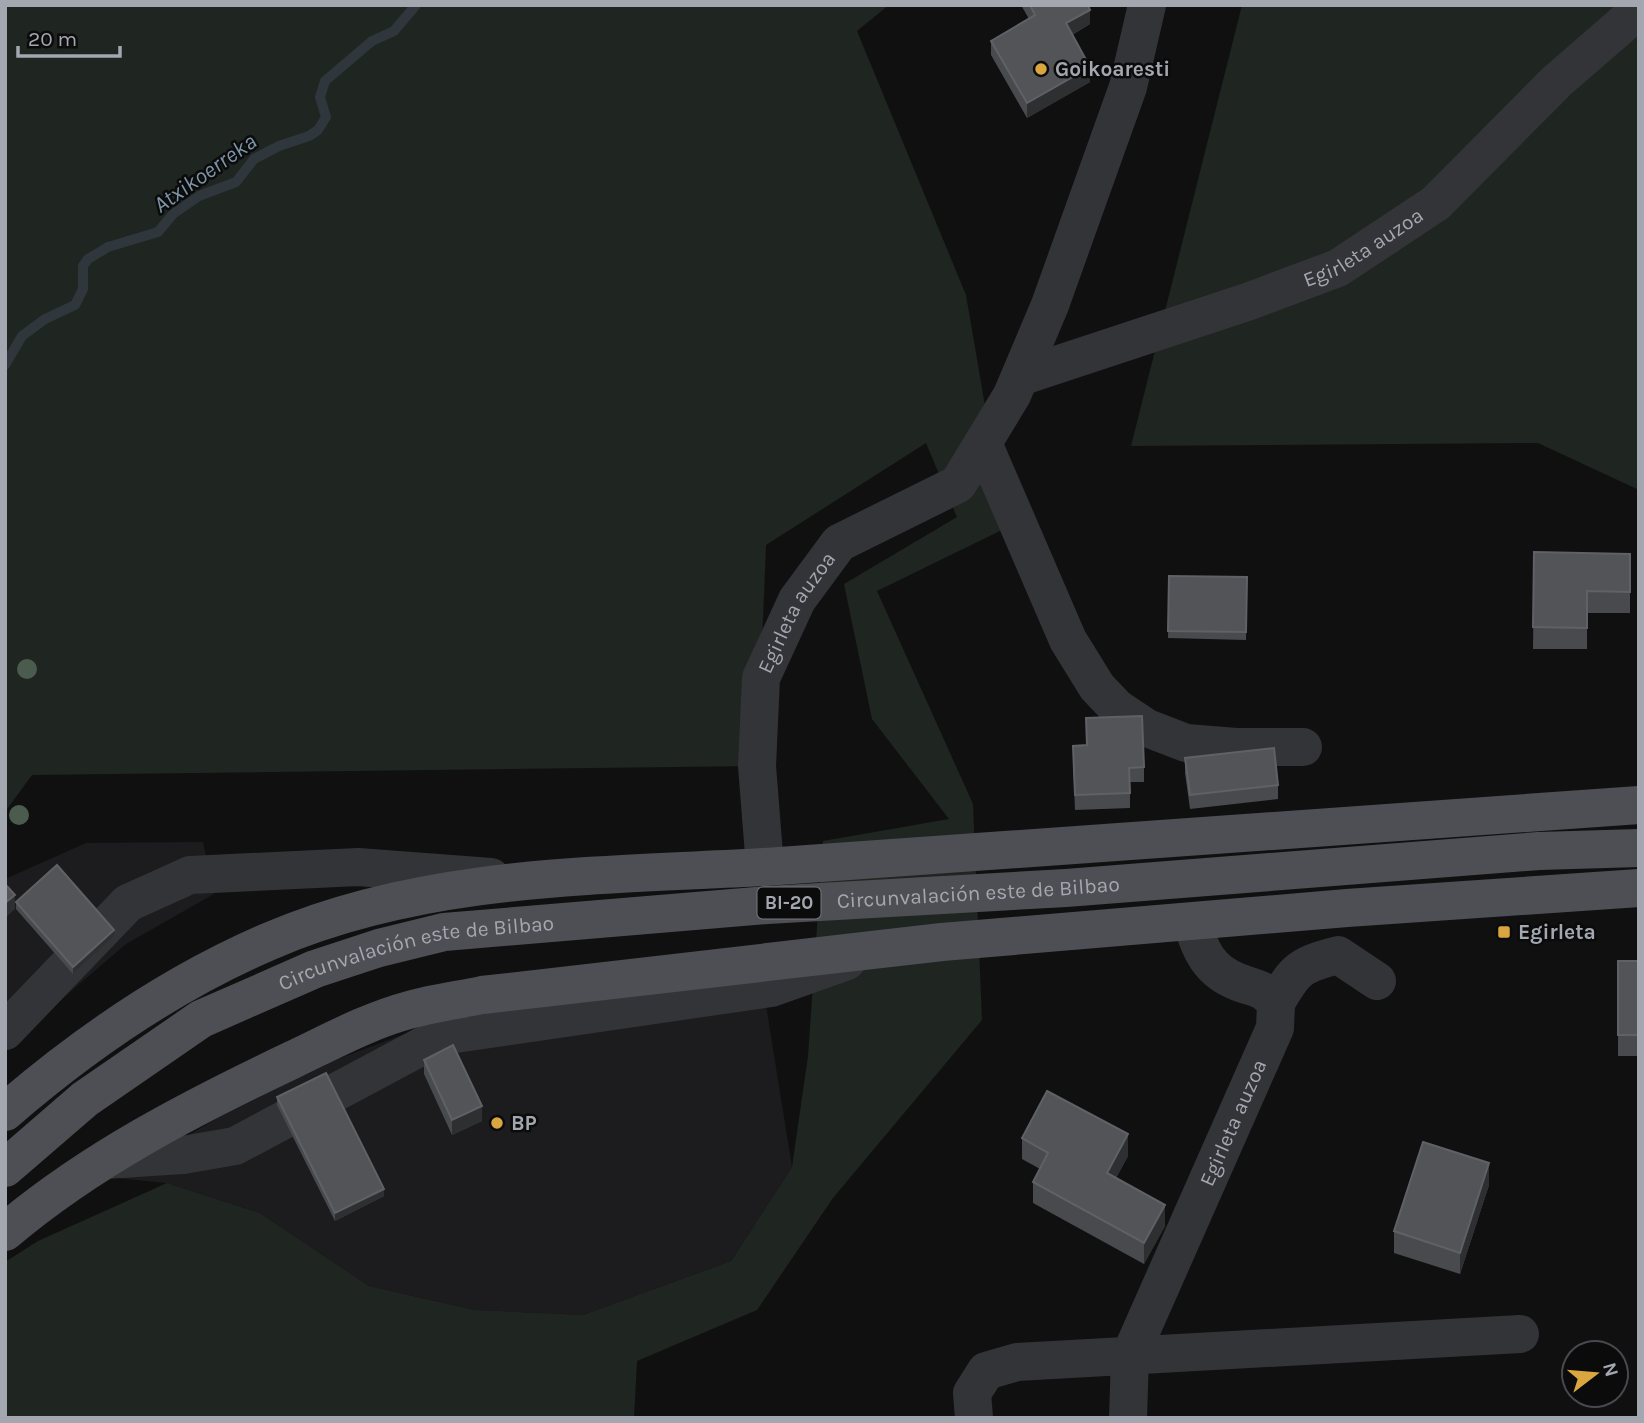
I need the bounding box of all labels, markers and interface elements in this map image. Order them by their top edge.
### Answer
scale bar [18,14,119,58]
text: 20 m [28,27,77,51]
place label: Goikoaresti [1055,57,1170,81]
marker: Goikoaresti [1033,61,1049,77]
water label: Atxikoerreka [148,128,262,218]
street label: Egirleta auzoa [1300,203,1428,292]
street label: Egirleta auzoa [753,547,840,677]
street label: Circunvalación este de Bilbao [836,872,1121,913]
road number: BI-20 [758,888,820,918]
street label: Circunvalación este de Bilbao [275,911,555,996]
place label: Egirleta [1518,920,1596,944]
marker: Egirleta [1496,924,1512,940]
street label: Egirleta auzoa [1195,1056,1272,1190]
place label: BP [511,1111,537,1135]
marker: BP [489,1115,505,1131]
north arrow [1560,1339,1630,1409]
text: N [1598,1360,1623,1379]

